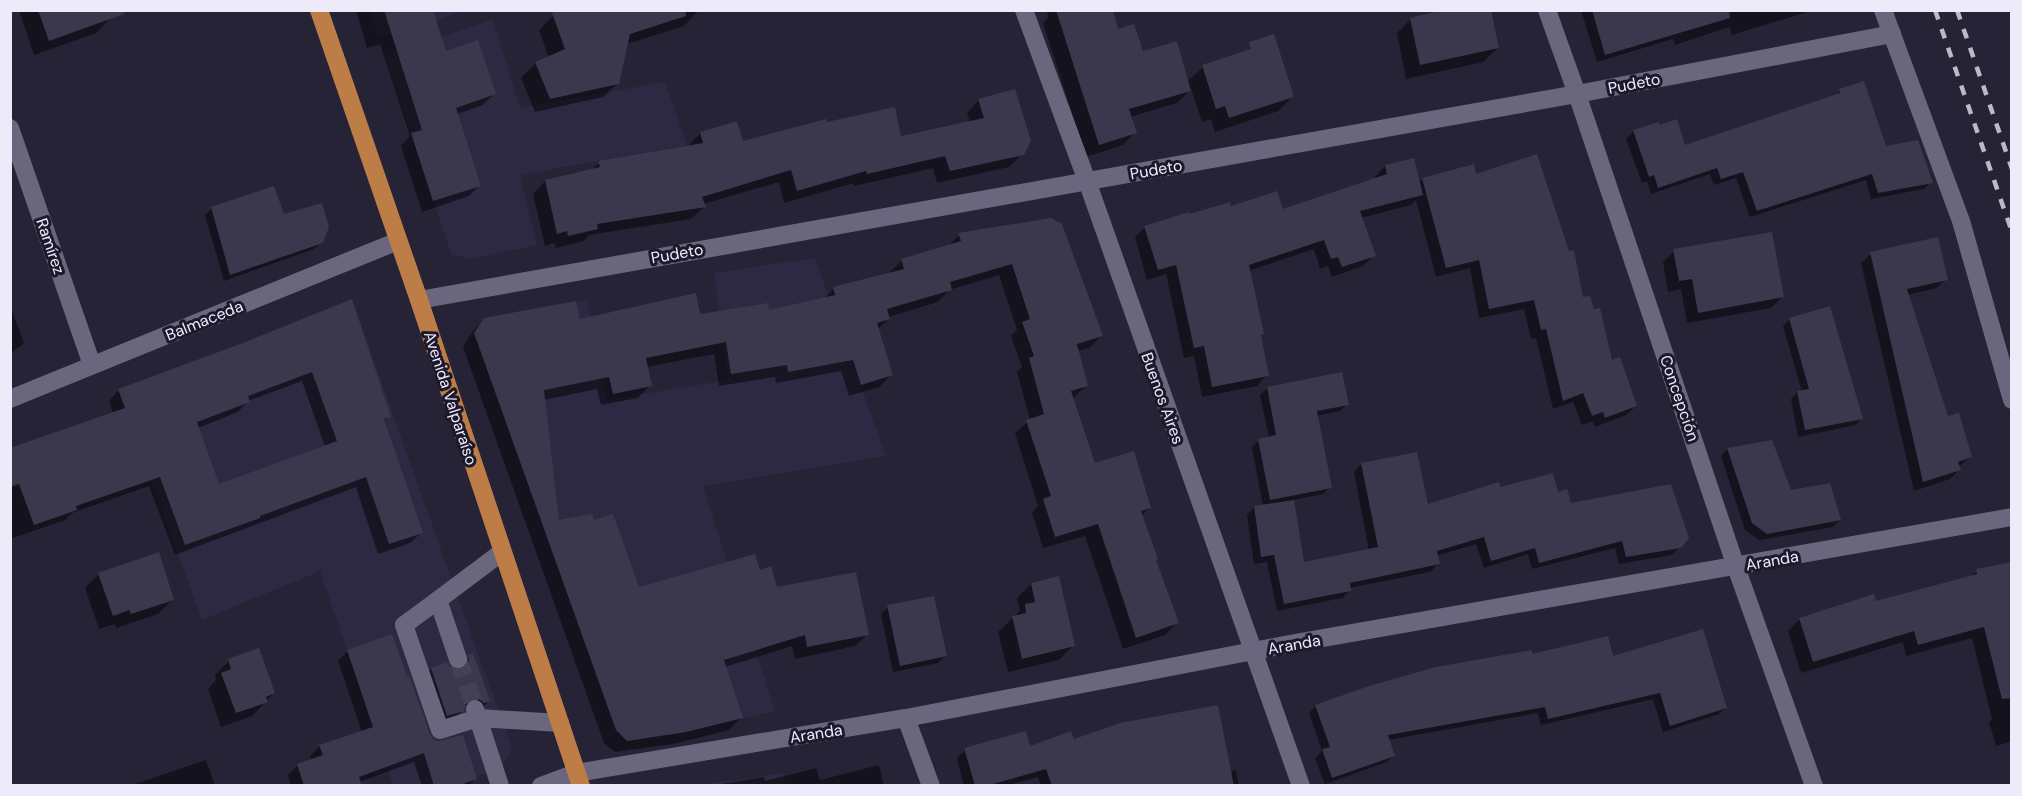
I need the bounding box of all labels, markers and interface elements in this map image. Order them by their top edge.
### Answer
street label: Pudeto [1606,68,1662,99]
street label: Pudeto [1128,155,1184,184]
street label: Ramírez [31,215,70,277]
street label: Pudeto [649,239,705,268]
street label: Balmaceda [162,295,246,346]
street label: Avenida Valparaíso [419,329,482,468]
street label: Buenos Aires [1136,349,1189,447]
street label: Concepción [1655,352,1704,444]
street label: Aranda [1744,546,1800,575]
street label: Aranda [1266,630,1322,659]
street label: Aranda [788,719,844,748]

